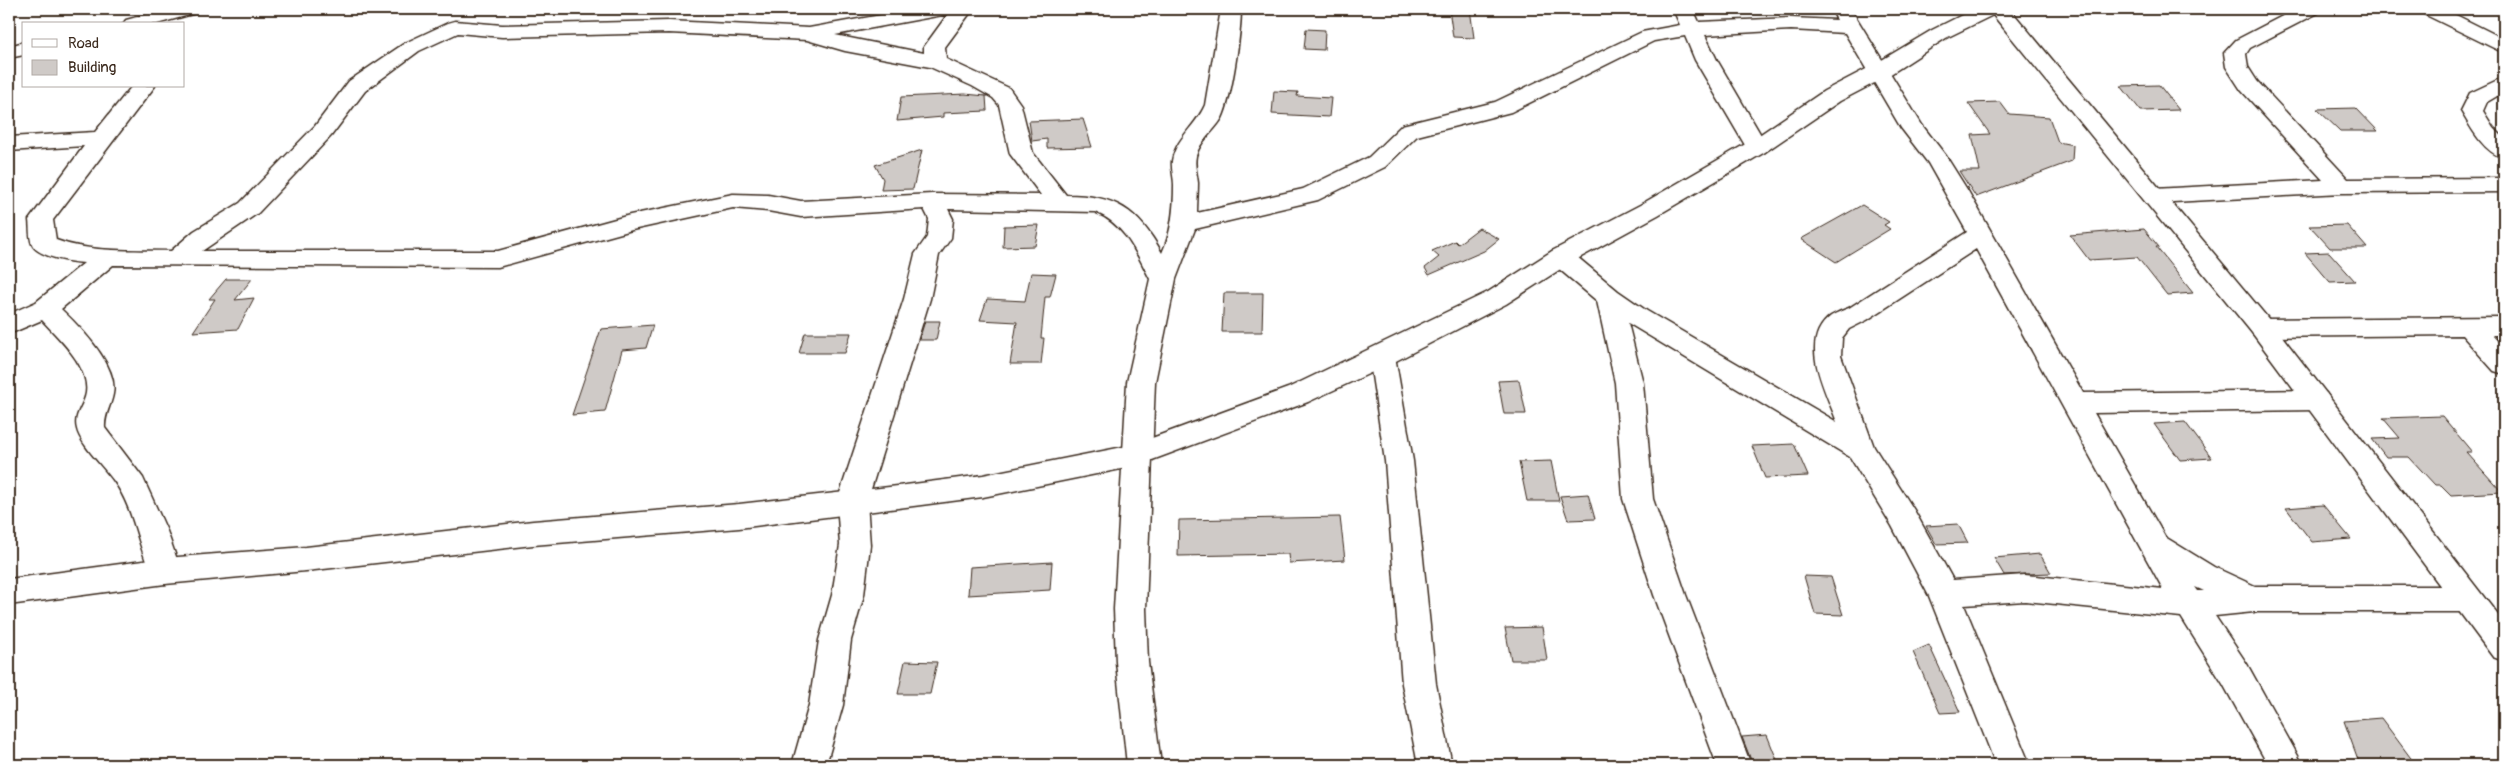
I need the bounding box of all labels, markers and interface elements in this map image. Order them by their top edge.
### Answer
legend [22,22,185,88]
text: Road [68,34,99,53]
text: Building [68,58,116,77]

